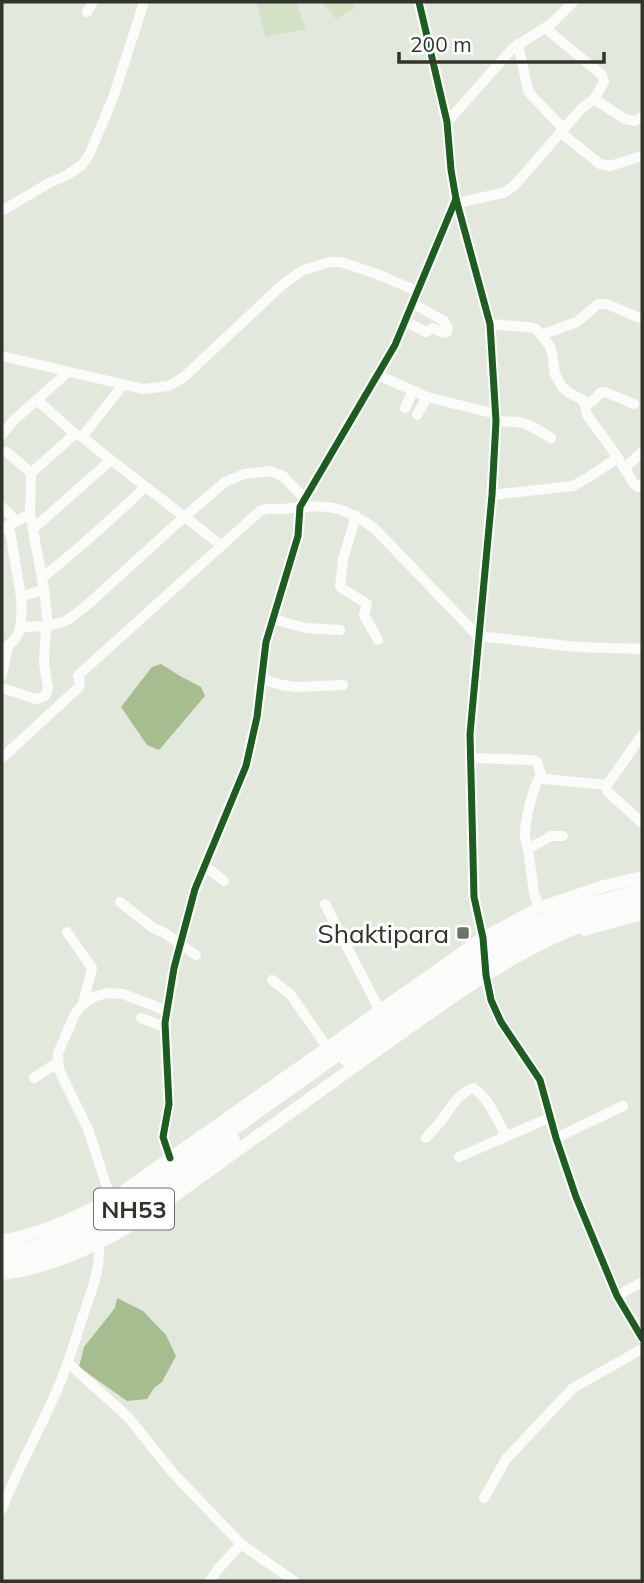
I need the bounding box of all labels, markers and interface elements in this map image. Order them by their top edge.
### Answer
scale bar [399,21,604,65]
text: 200 m [410,31,472,57]
place label: Shaktipara [318,917,449,950]
marker: Shaktipara [455,925,471,941]
road number: NH53 [94,1189,174,1230]

